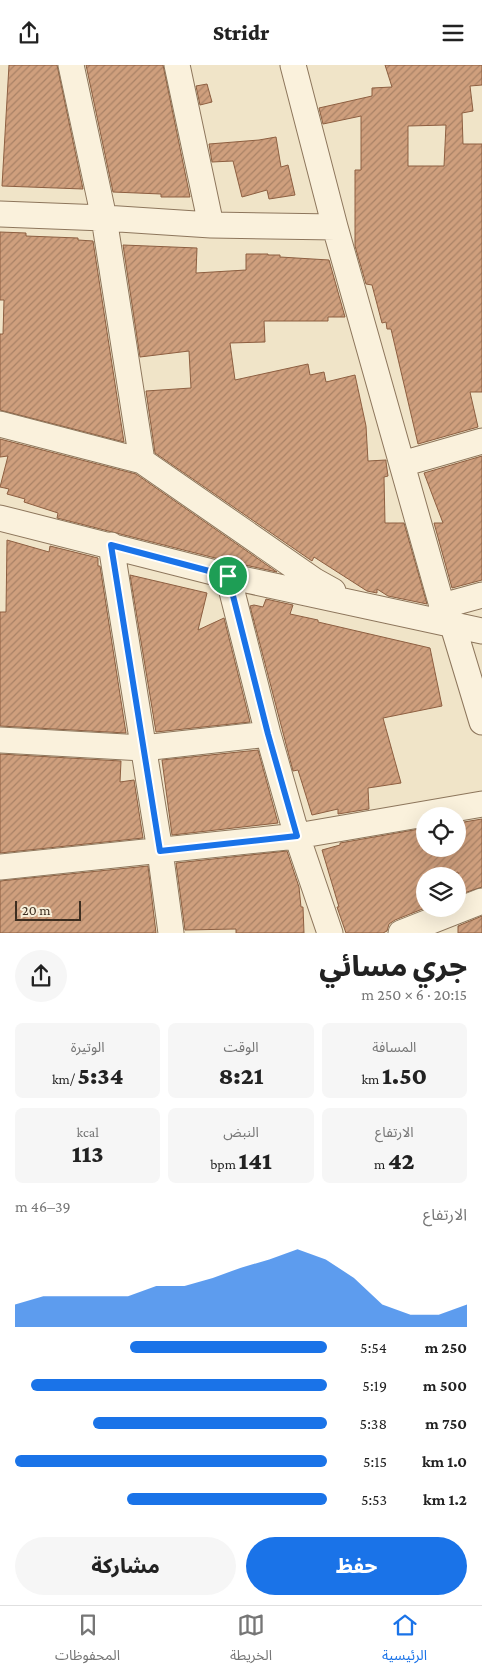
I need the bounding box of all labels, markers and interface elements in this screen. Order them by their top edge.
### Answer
icon: share [15,19,43,47]
icon: menu [439,19,467,47]
text: Stridr [213,20,269,45]
pin [207,555,249,597]
icon: arrive [214,562,242,590]
map controls [416,807,466,917]
button: locate [416,807,466,857]
button: layers [416,867,466,917]
scale bar [15,897,81,921]
text: 20 m [22,902,50,918]
button: share [15,950,67,1002]
text: جري مسائي [319,951,467,982]
text: 20:15 · 6 × 250 m [361,986,467,1003]
text: الوتيرة [71,1039,105,1055]
text: الوقت [223,1039,259,1055]
text: المسافة [372,1039,416,1055]
text: 5:34 [77,1062,123,1089]
text: 8:21 [218,1062,264,1089]
text: 1.50 [382,1062,427,1089]
text: /km [52,1071,77,1087]
text: km [361,1071,382,1087]
text: kcal [76,1124,99,1140]
text: النبض [223,1124,259,1140]
text: الارتفاع [375,1124,414,1140]
text: 113 [72,1140,104,1167]
text: 141 [239,1147,272,1174]
text: 42 [388,1147,415,1174]
text: bpm [210,1156,239,1172]
text: m [374,1156,388,1172]
text: 39–46 m [15,1198,71,1215]
text: الارتفاع [423,1206,467,1223]
text: 5:54 [360,1339,387,1356]
text: 250 m [425,1339,467,1356]
text: 5:19 [362,1377,387,1394]
text: 500 m [423,1377,467,1394]
text: 5:38 [360,1415,387,1432]
text: 750 m [425,1415,467,1432]
text: 5:15 [363,1453,387,1470]
text: 1.0 km [422,1453,467,1470]
text: 5:53 [361,1491,387,1508]
text: 1.2 km [423,1491,467,1508]
button: مشاركة [15,1537,236,1595]
button: حفظ [246,1537,467,1595]
tab: المحفوظات [55,1611,120,1670]
tab: الخريطة [230,1611,272,1670]
tab: الرئيسية [382,1611,427,1670]

